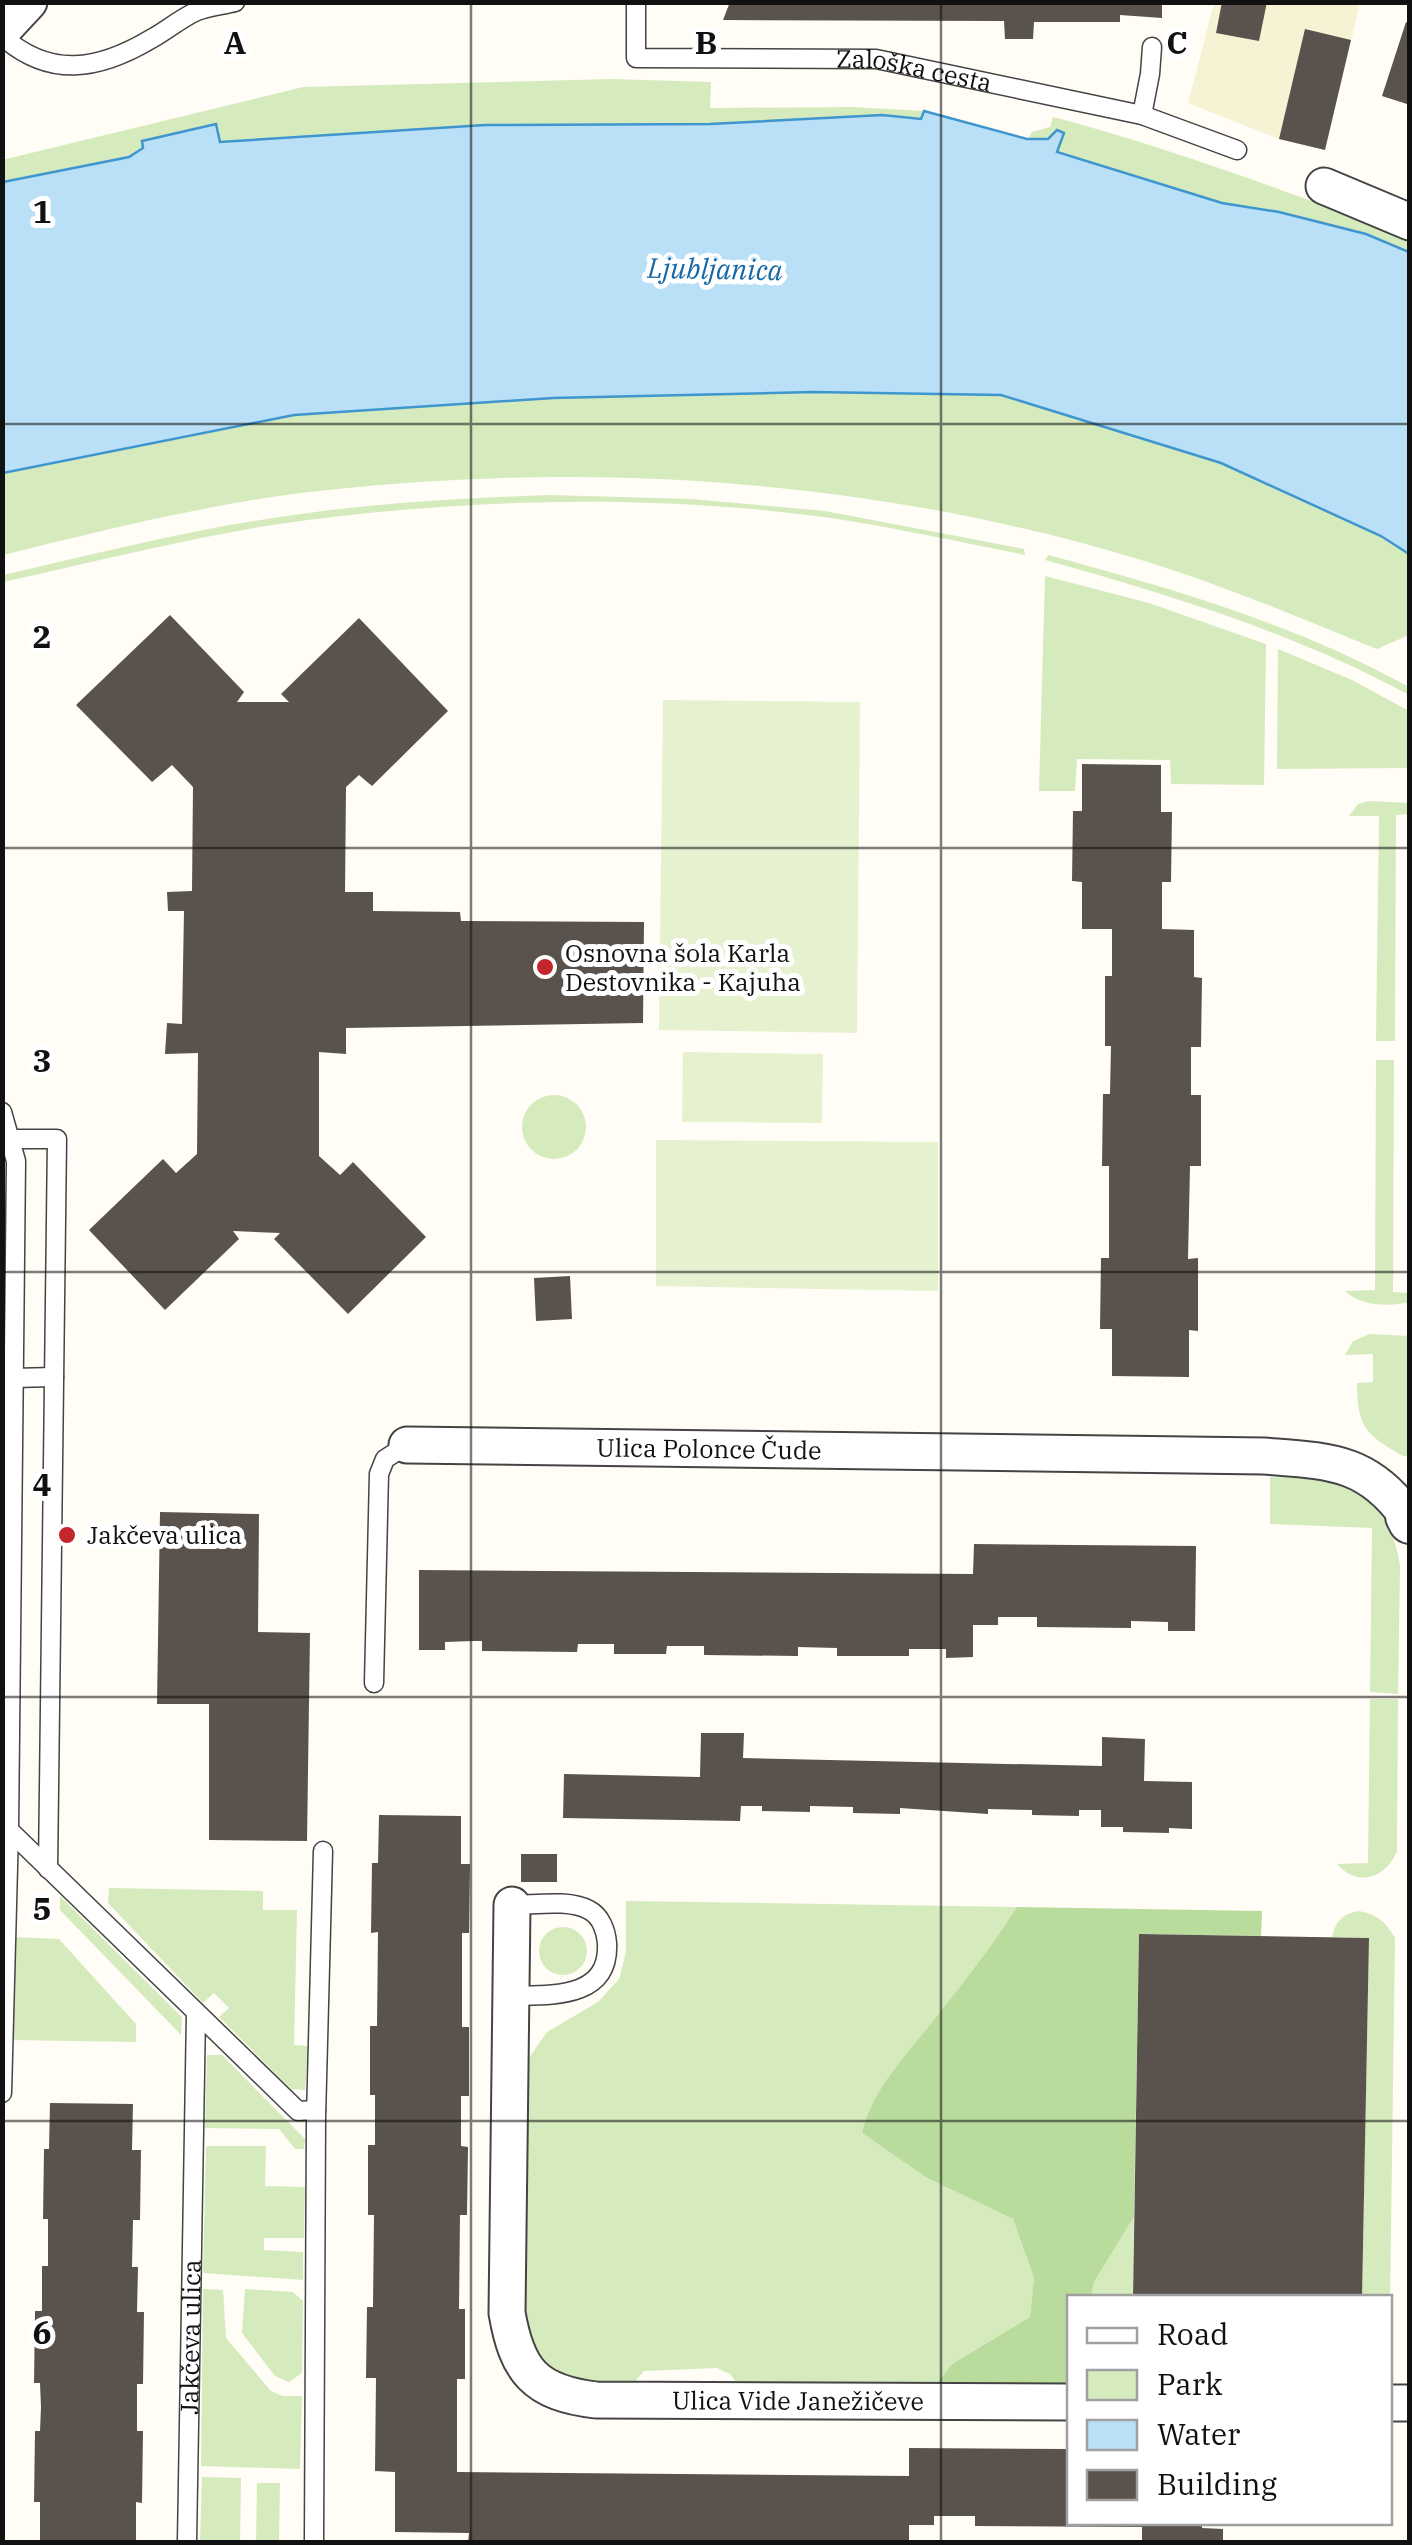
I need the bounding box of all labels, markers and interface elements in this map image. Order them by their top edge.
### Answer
text: A [224,21,246,63]
text: B [695,21,717,63]
text: C [1166,21,1188,63]
street label: Zaloška cesta [836,42,995,99]
text: 1 [32,190,52,232]
water label: Ljubljanica [646,249,783,288]
text: 2 [32,615,52,657]
place label: Osnovna šola Karla Destovnika - Kajuha [565,936,801,998]
marker: Osnovna šola Karla Destovnika - Kajuha [534,956,556,978]
text: 3 [32,1039,52,1081]
street label: Ulica Polonce Čude [596,1430,822,1466]
text: 4 [32,1463,52,1505]
place label: Jakčeva ulica [87,1518,242,1551]
marker: Jakčeva ulica [56,1524,78,1546]
text: 5 [32,1887,52,1929]
street label: Jakčeva ulica [172,2259,208,2415]
legend [1067,2295,1392,2525]
text: 6 [32,2311,52,2353]
text: Road [1157,2314,1229,2353]
text: Park [1157,2364,1223,2403]
street label: Ulica Vide Janežičeve [672,2383,924,2417]
text: Water [1157,2414,1240,2453]
text: Building [1157,2464,1277,2503]

